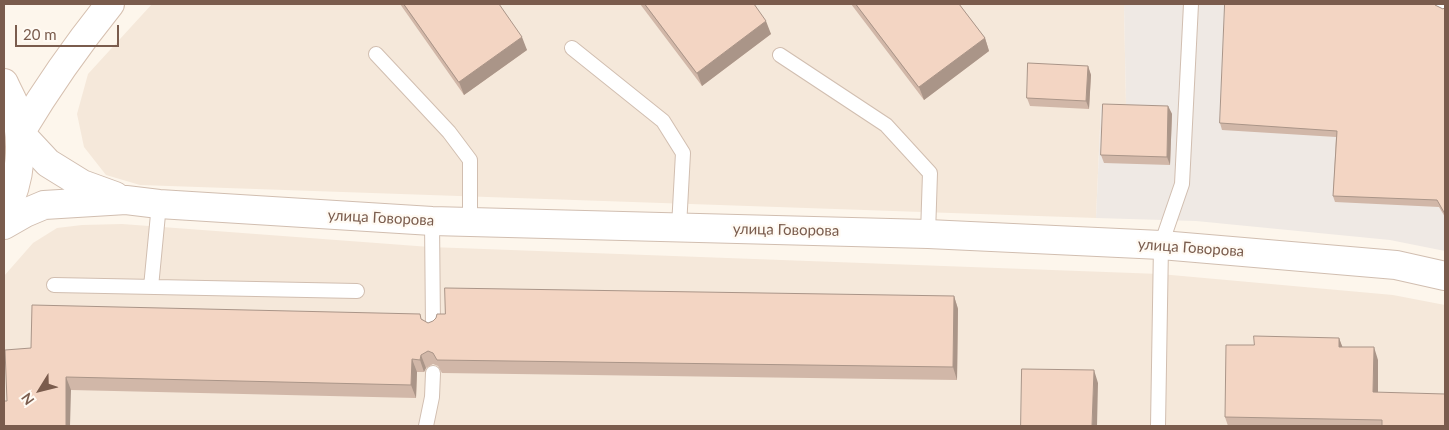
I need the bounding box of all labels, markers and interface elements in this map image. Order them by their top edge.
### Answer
scale bar [18,15,121,47]
text: 20 m [23,25,57,43]
street label: улица Говорова [327,206,435,230]
street label: улица Говорова [733,220,839,240]
street label: улица Говорова [1137,235,1245,261]
north arrow [15,365,65,415]
text: N [17,390,38,408]

